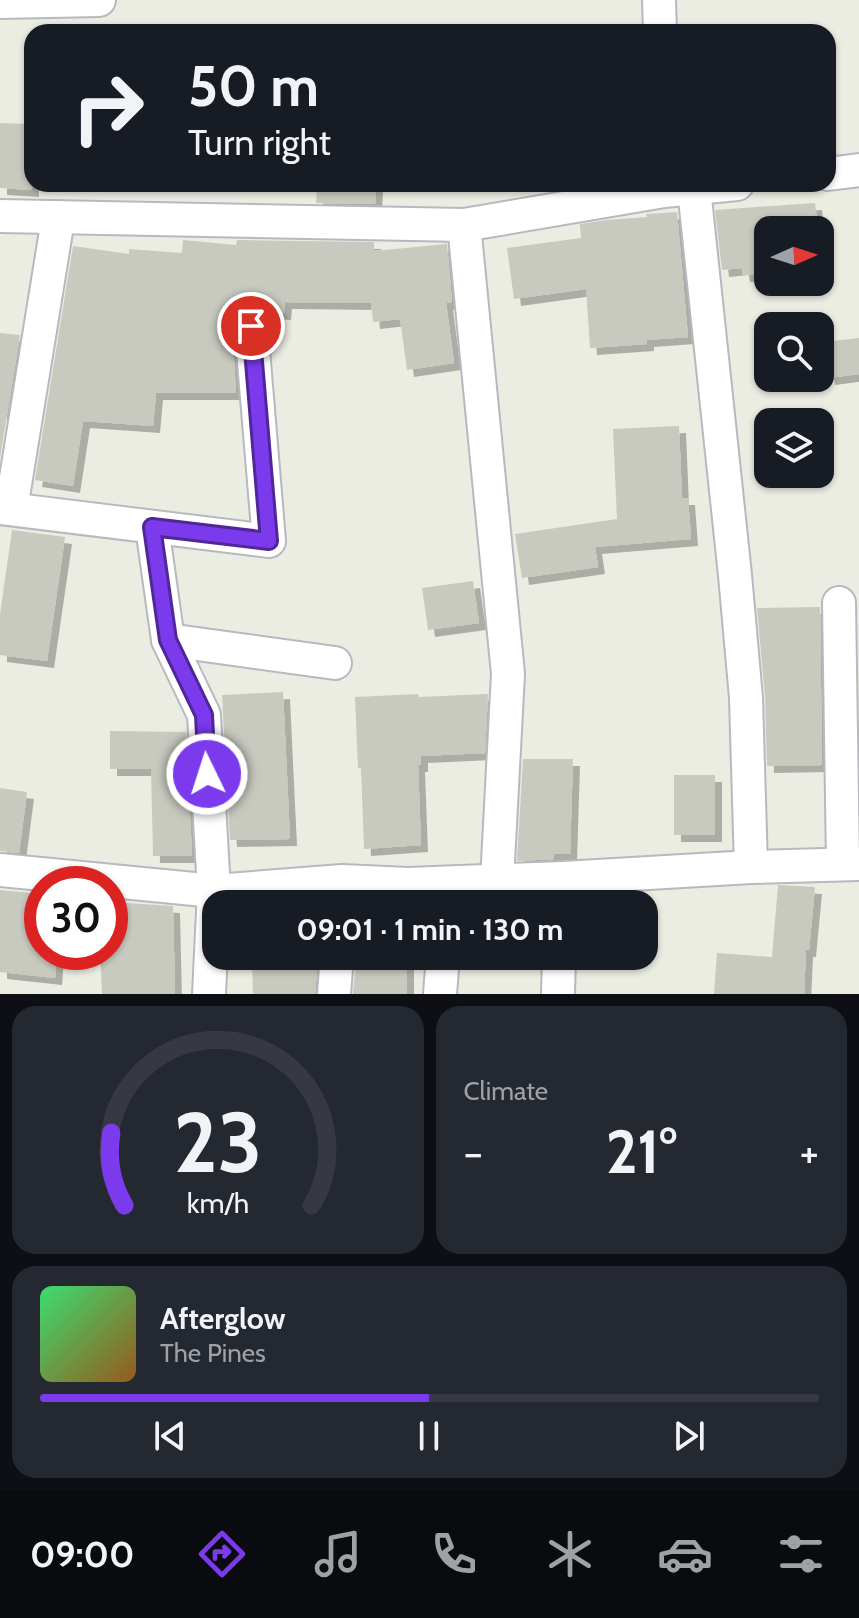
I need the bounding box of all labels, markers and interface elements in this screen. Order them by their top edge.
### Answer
text: 50 m [188,52,319,120]
icon: right [56,56,160,160]
text: Turn right [188,120,331,164]
north arrow [754,216,834,296]
map controls [754,216,834,488]
pin [217,292,285,360]
icon: arrive [229,304,273,348]
button: search [754,312,834,392]
button: layers [754,408,834,488]
position arrow [165,732,249,816]
speed limit sign: 30 [24,866,128,970]
text: 09:01 · 1 min · 130 m [297,911,563,948]
text: Climate [464,1075,548,1107]
text: 23 [173,1092,262,1193]
text: 21° [606,1115,677,1188]
text: − [464,1126,483,1179]
text: + [800,1126,819,1179]
text: km/h [186,1185,249,1220]
text: Afterglow [160,1300,286,1337]
text: The Pines [160,1337,266,1369]
icon: previous [148,1414,192,1458]
icon: pause [407,1414,451,1458]
icon: next [667,1414,711,1458]
icon: directions [194,1526,250,1582]
icon: music [310,1526,366,1582]
icon: phone [426,1526,482,1582]
icon: climate [542,1526,598,1582]
icon: car [657,1526,713,1582]
icon: filters [773,1526,829,1582]
text: 09:00 [30,1532,134,1576]

